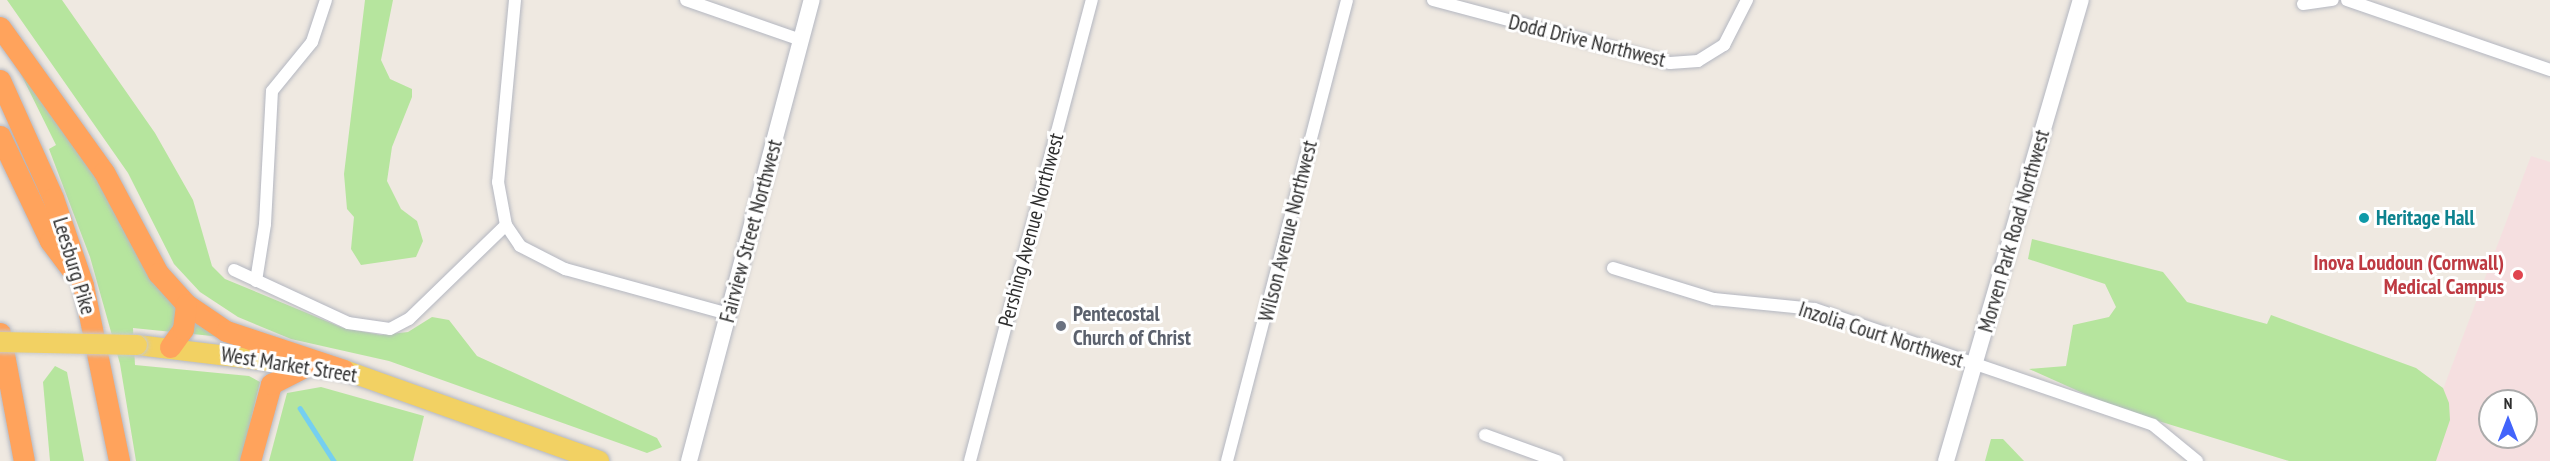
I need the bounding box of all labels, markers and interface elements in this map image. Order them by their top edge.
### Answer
street label: Dodd Drive Northwest [1506,9,1668,73]
street label: Morven Park Road Northwest [1973,127,2055,335]
street label: Pershing Avenue Northwest [993,130,1069,330]
street label: Fairview Street Northwest [714,137,788,325]
street label: Wilson Avenue Northwest [1253,138,1323,324]
place label: Heritage Hall [2376,205,2475,231]
marker: Heritage Hall [2357,211,2371,225]
street label: Leesburg Pike [47,214,101,318]
place label: Inova Loudoun (Cornwall) Medical Campus [2314,250,2504,300]
marker: Inova Loudoun (Cornwall) Medical Campus [2509,266,2527,284]
street label: Inzolia Court Northwest [1795,296,1967,374]
place label: Pentecostal Church of Christ [1073,301,1191,351]
marker: Pentecostal Church of Christ [1054,319,1068,333]
street label: West Market Street [219,342,359,388]
north arrow [2478,389,2538,449]
text: N [2504,393,2512,413]

